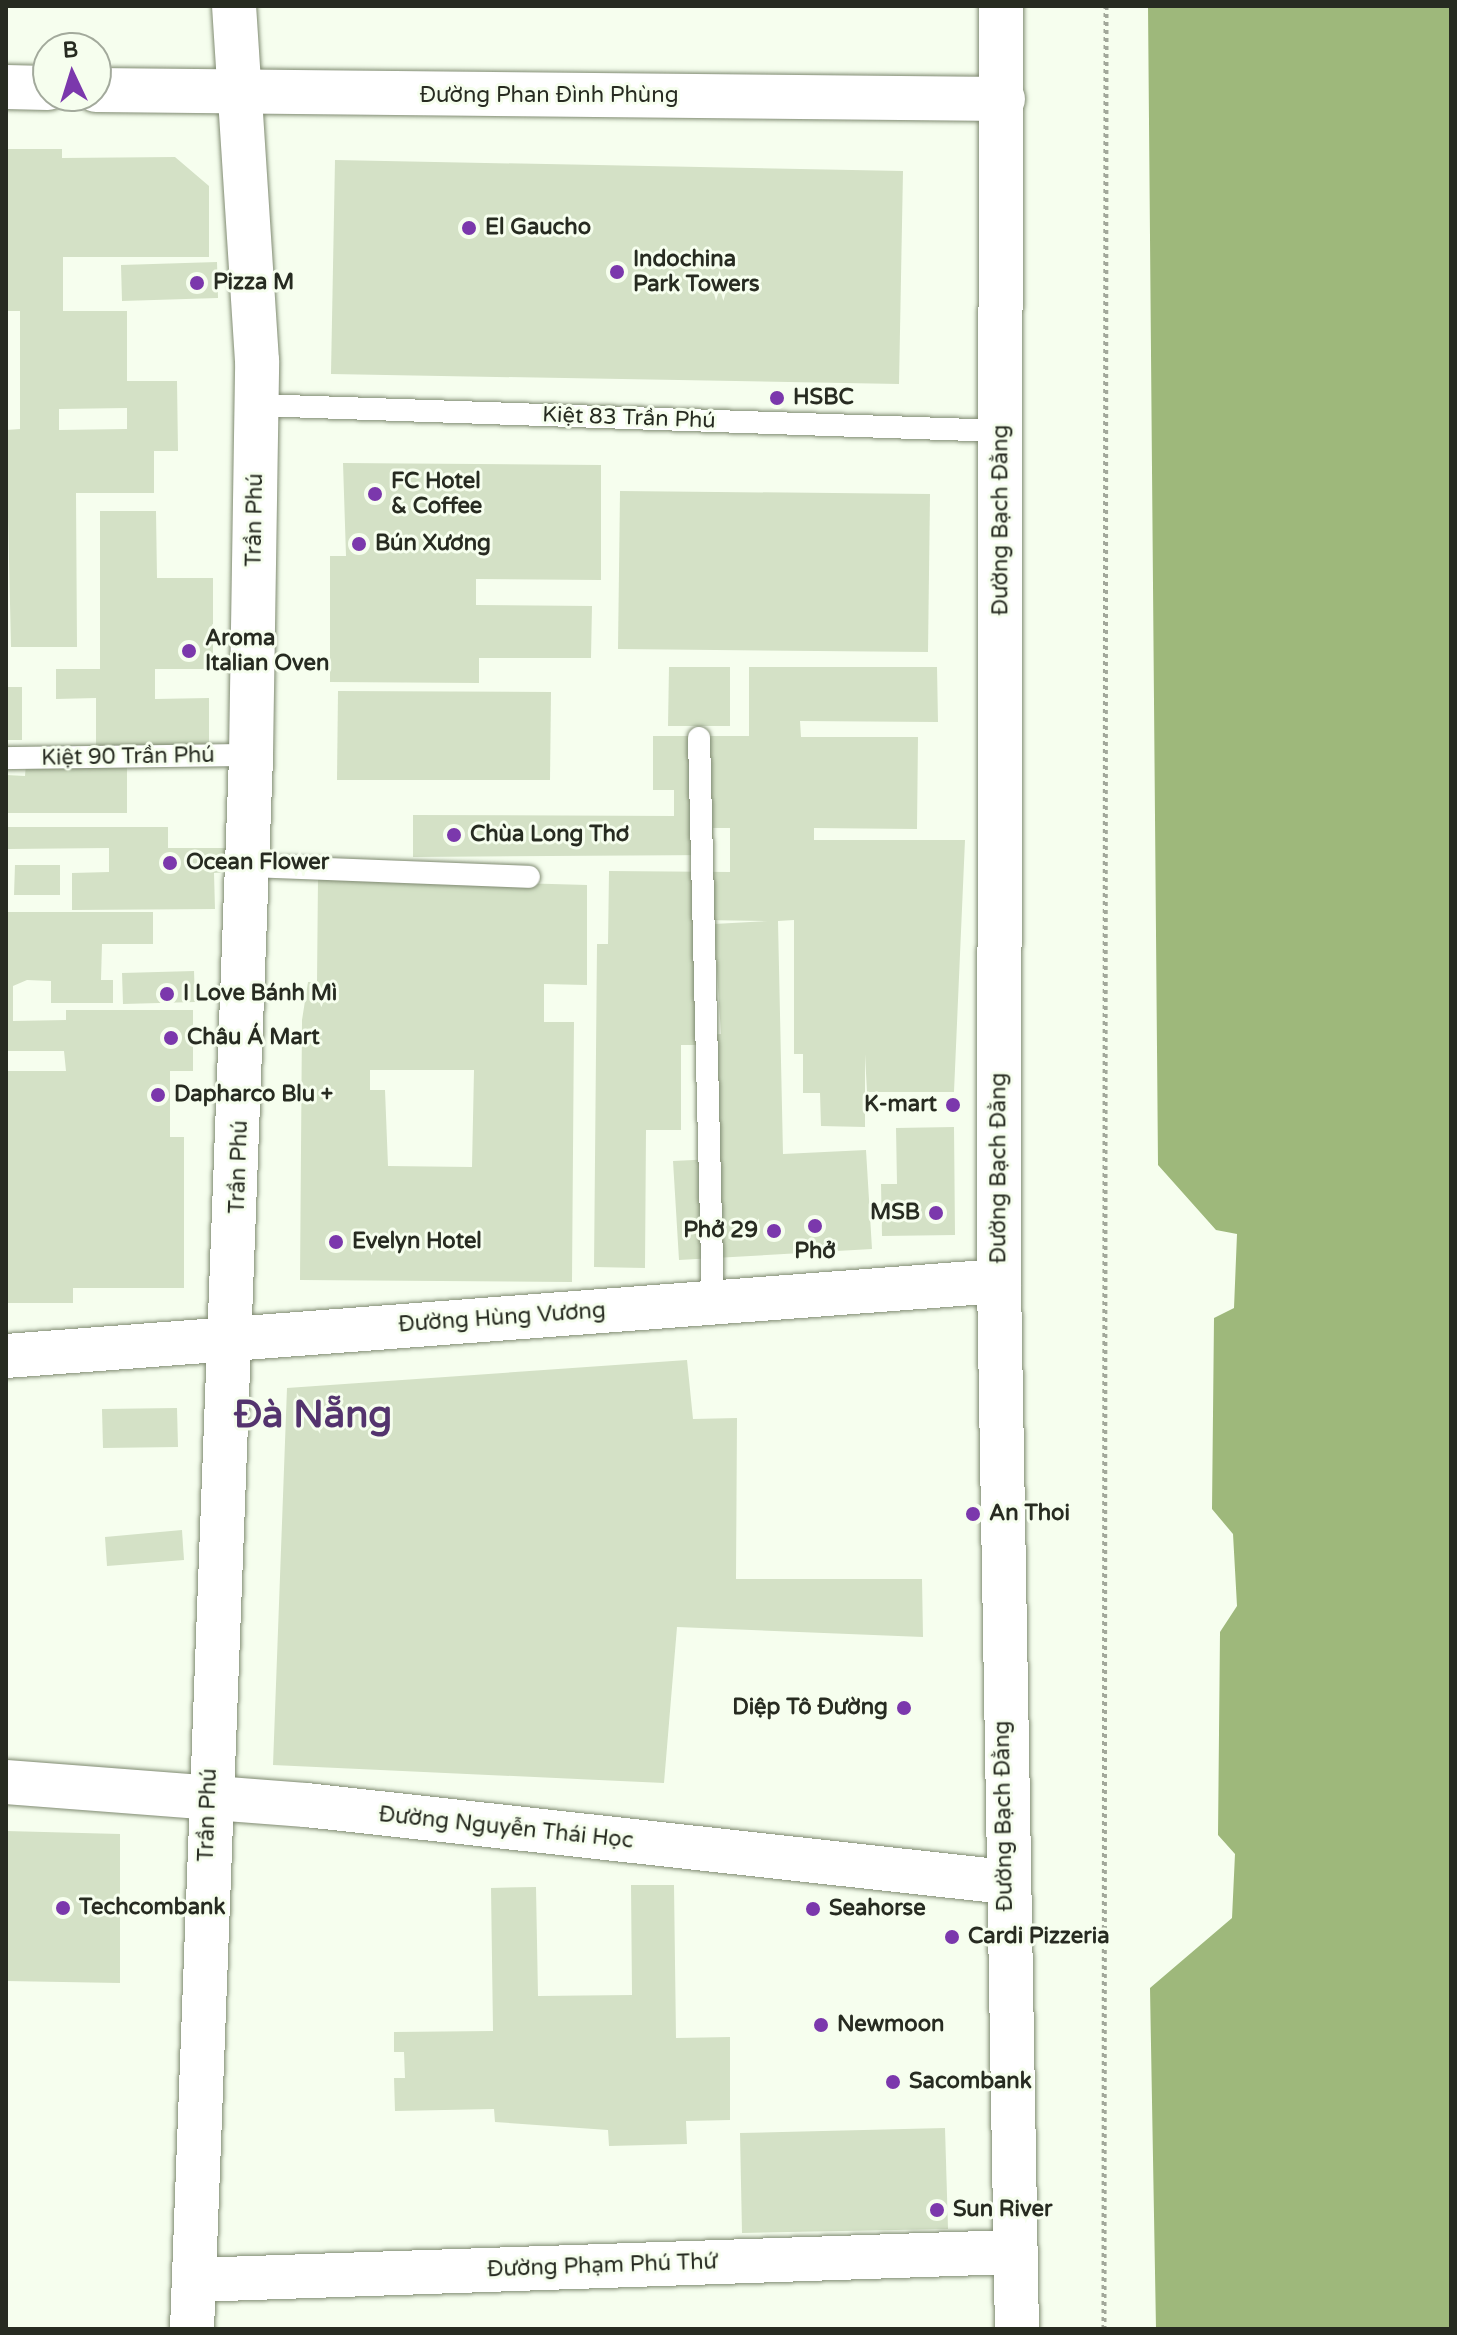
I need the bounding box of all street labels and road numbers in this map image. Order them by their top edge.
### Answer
street label: Đường Phan Đình Phùng [419,83,679,109]
street label: Kiệt 83 Trần Phú [542,402,716,434]
street label: Đường Bạch Đằng [988,425,1014,615]
street label: Trần Phú [241,473,269,567]
street label: Kiệt 90 Trần Phú [41,742,215,772]
street label: Đường Bạch Đằng [986,1073,1012,1263]
street label: Trần Phú [224,1120,254,1214]
street label: Đường Hùng Vương [397,1298,607,1338]
street label: Đường Bạch Đằng [989,1720,1019,1912]
street label: Trần Phú [193,1768,223,1862]
street label: Đường Nguyễn Thái Học [377,1801,635,1855]
street label: Đường Phạm Phú Thứ [487,2249,717,2283]

